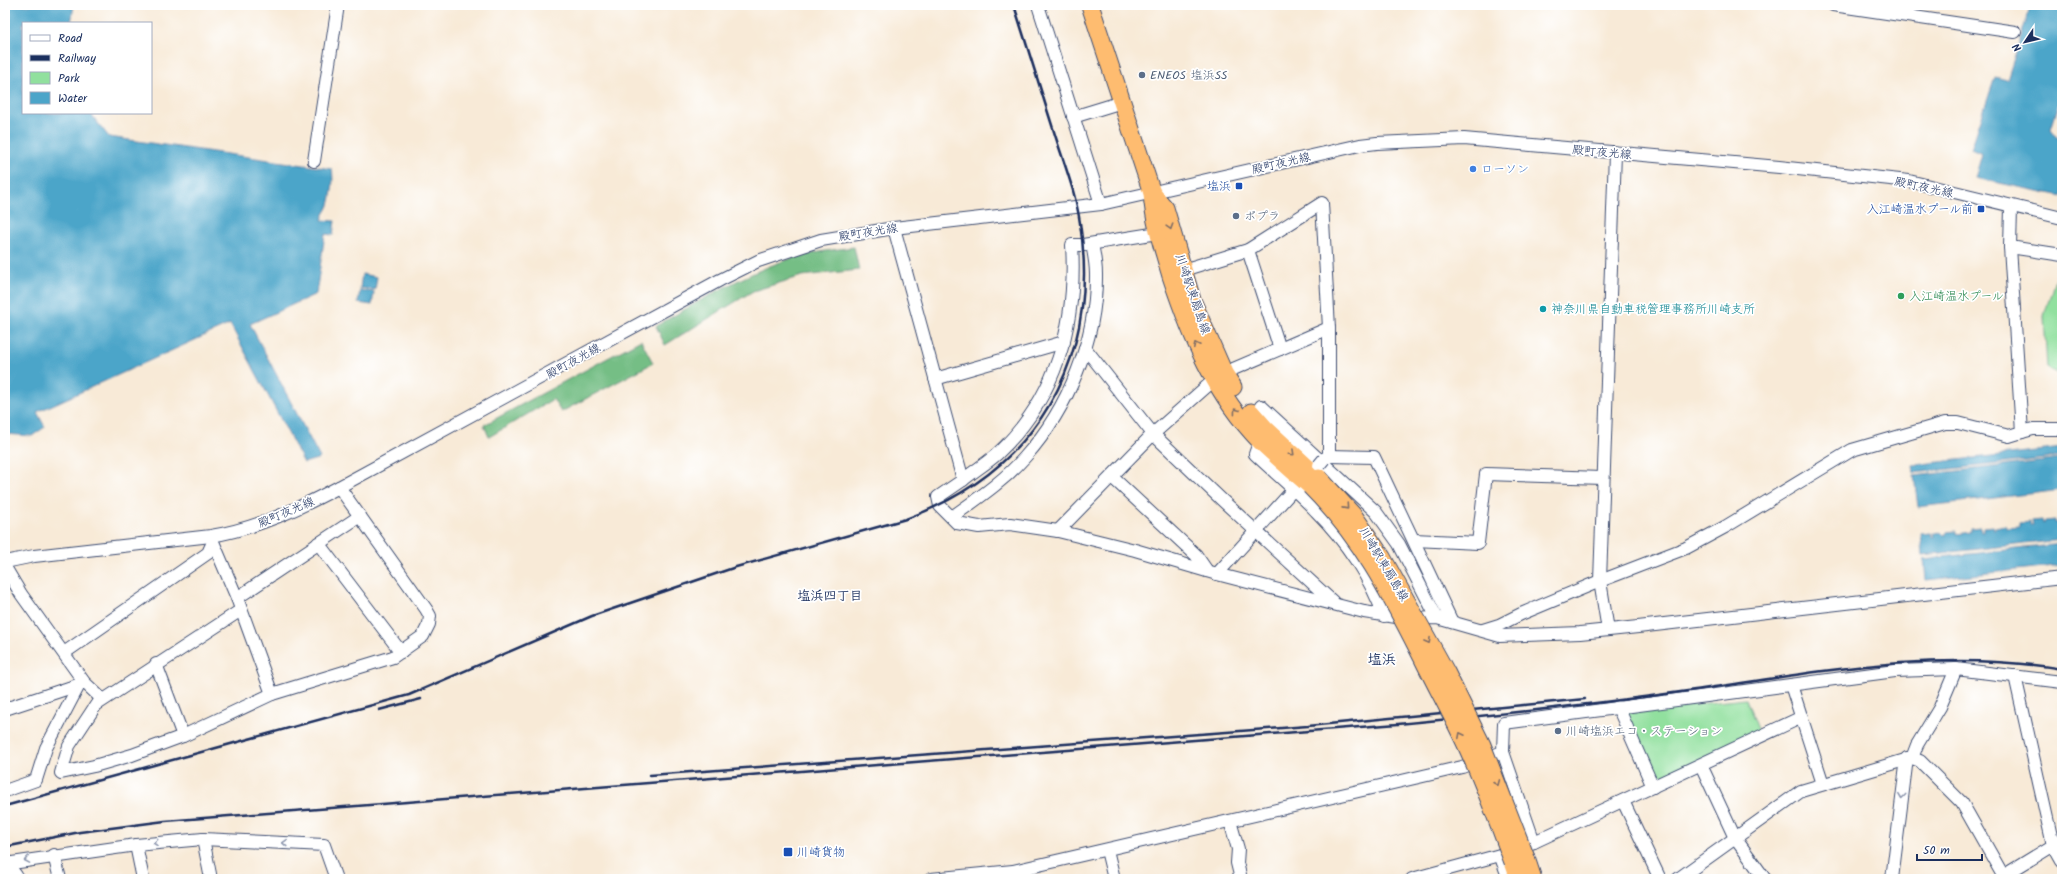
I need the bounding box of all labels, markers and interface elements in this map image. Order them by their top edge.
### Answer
legend [22,22,152,114]
north arrow [2005,22,2045,62]
text: Road [58,29,83,48]
text: N [2008,39,2027,55]
text: Railway [58,49,96,68]
place label: ENEOS 塩浜SS [1150,66,1228,85]
text: Park [58,69,80,88]
marker: ENEOS 塩浜SS [1137,70,1147,80]
text: Water [58,89,88,108]
street label: 殿町夜光線 [1571,140,1633,165]
street label: 殿町夜光線 [1250,147,1312,179]
place label: ローソン [1481,160,1529,179]
marker: ローソン [1468,164,1478,174]
street label: 殿町夜光線 [1893,172,1955,203]
place label: 塩浜 [1207,177,1231,196]
marker: 塩浜 [1234,181,1244,191]
place label: 入江崎温水プール前 [1866,200,1973,219]
marker: 入江崎温水プール前 [1976,204,1986,214]
place label: ポプラ [1244,207,1280,226]
marker: ポプラ [1231,211,1241,221]
street label: 殿町夜光線 [837,218,899,247]
one-way arrow [1165,223,1174,230]
street label: 川崎駅東扇島線 [1170,251,1215,337]
place label: 入江崎温水プール [1909,287,2004,306]
marker: 入江崎温水プール [1896,291,1906,301]
place label: 神奈川県自動車税管理事務所川崎支所 [1551,300,1755,319]
marker: 神奈川県自動車税管理事務所川崎支所 [1538,304,1548,314]
street label: 殿町夜光線 [542,339,604,384]
one-way arrow [1193,342,1201,349]
one-way arrow [1234,408,1241,415]
one-way arrow [1287,449,1295,456]
street label: 殿町夜光線 [255,492,318,533]
one-way arrow [1341,502,1348,509]
street label: 川崎駅東扇島線 [1354,523,1413,605]
district label: 塩浜四丁目 [797,586,863,607]
one-way arrow [1424,637,1431,644]
district label: 塩浜 [1368,649,1396,671]
place label: 川崎塩浜エコ・ステーション [1566,722,1722,741]
marker: 川崎塩浜エコ・ステーション [1553,726,1563,736]
one-way arrow [1458,732,1466,739]
one-way arrow [1492,779,1500,786]
one-way arrow [1898,793,1907,800]
scale bar [1917,836,1982,862]
one-way arrow [153,838,159,847]
one-way arrow [282,838,288,847]
text: 50 m [1923,841,1950,860]
place label: 川崎貨物 [797,843,845,862]
marker: 川崎貨物 [782,846,794,858]
one-way arrow [24,855,30,864]

